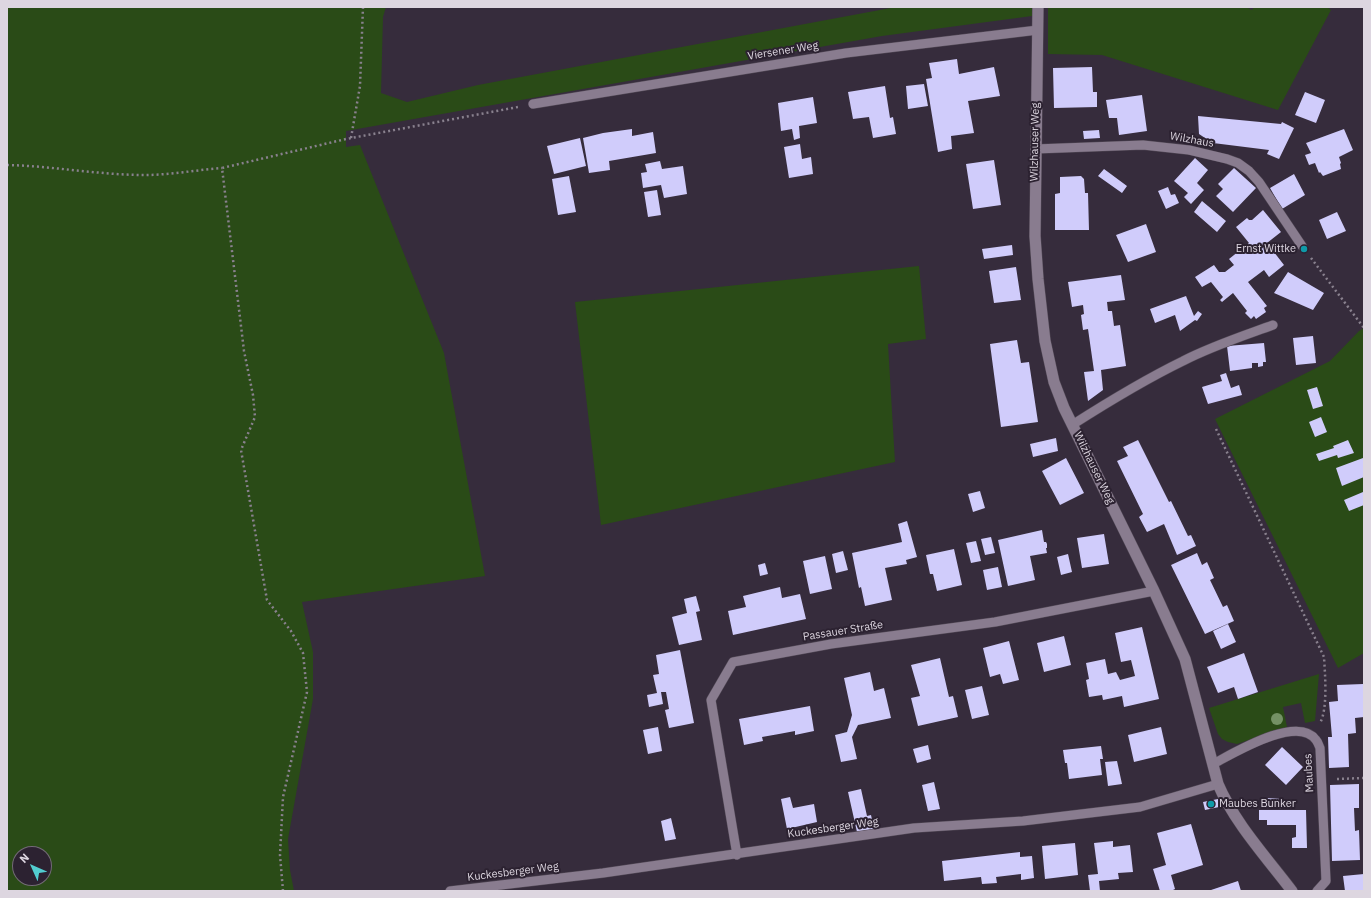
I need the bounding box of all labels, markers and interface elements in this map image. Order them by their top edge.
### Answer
street label: Viersener Weg [747,39,819,63]
street label: Wilzhauser Weg [1028,103,1042,181]
street label: Wilzhaus [1169,130,1215,150]
place label: Ernst Wittke [1236,242,1296,256]
marker: Ernst Wittke [1299,244,1309,254]
street label: Wilzhauser Weg [1071,430,1117,506]
street label: Passauer Straße [802,618,884,644]
street label: Maubes [1301,753,1317,793]
place label: Maubes Bunker [1219,797,1296,811]
marker: Maubes Bunker [1206,799,1216,809]
street label: Kuckesberger Weg [787,815,879,841]
north arrow [12,846,52,886]
text: N [16,850,32,866]
street label: Kuckesberger Weg [467,860,559,884]

